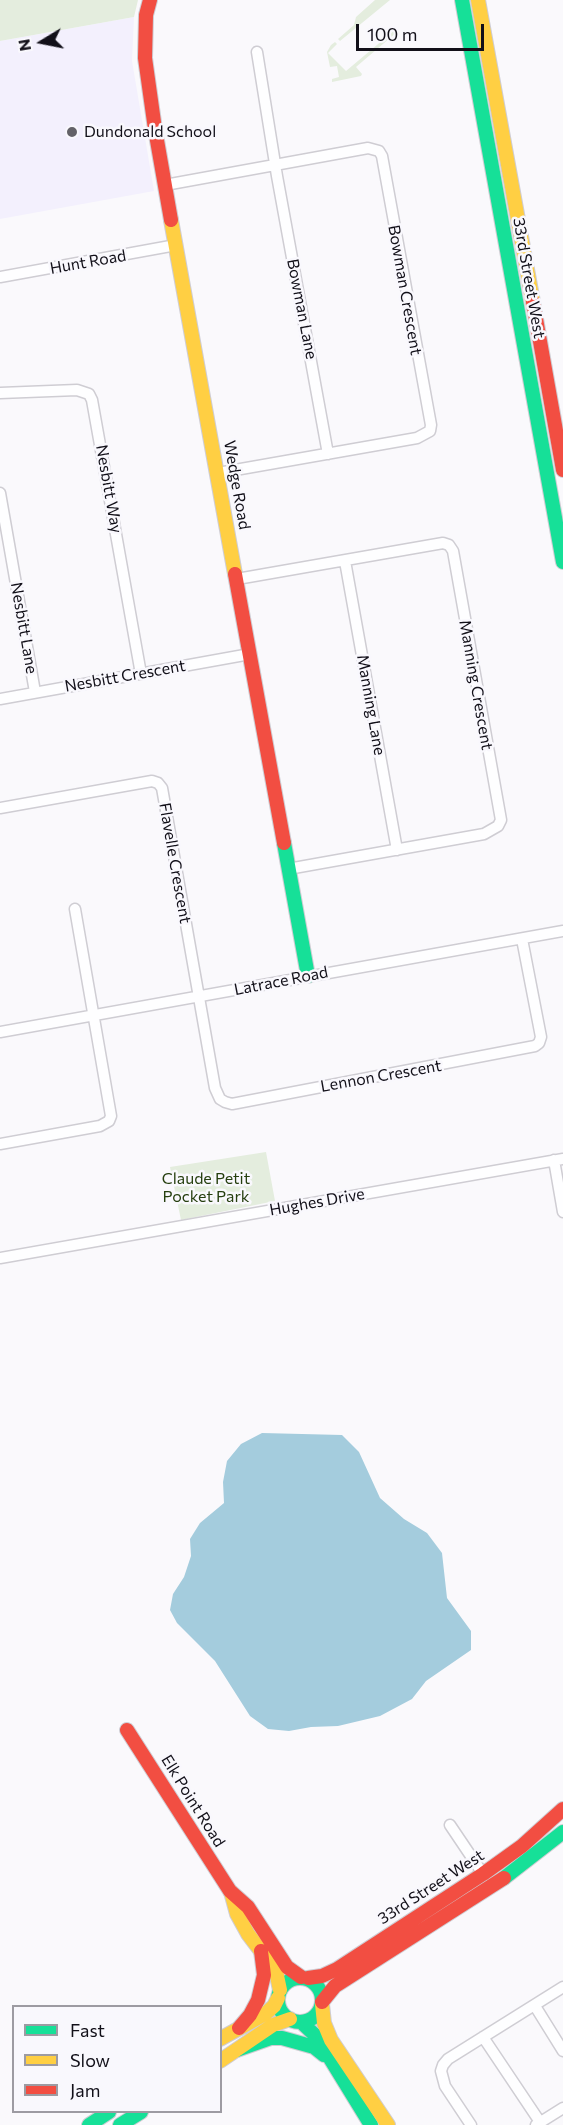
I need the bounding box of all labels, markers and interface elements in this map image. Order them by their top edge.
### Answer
north arrow [12,12,72,72]
scale bar [359,12,486,50]
text: 100 m [367,23,417,45]
text: N [13,38,34,53]
place label: Dundonald School [84,122,216,142]
marker: Dundonald School [65,125,79,139]
street label: 33rd Street West [509,216,549,340]
street label: Bowman Crescent [384,223,426,357]
street label: Hunt Road [48,246,128,278]
street label: Bowman Lane [283,257,321,361]
street label: Wedge Road [220,439,254,531]
street label: Nesbitt Way [92,443,126,535]
street label: Nesbitt Lane [6,581,42,675]
street label: Manning Crescent [455,618,497,752]
street label: Manning Lane [353,653,389,757]
street label: Nesbitt Crescent [63,656,187,696]
street label: Flavelle Crescent [155,801,195,925]
street label: Latrace Road [232,962,330,1000]
street label: Lennon Crescent [319,1056,443,1096]
park label: Claude Petit Pocket Park [162,1169,250,1207]
street label: Hughes Drive [268,1184,366,1220]
street label: Elk Point Road [157,1751,229,1851]
street label: 33rd Street West [374,1846,488,1928]
legend [12,2005,222,2113]
text: Fast [70,2019,105,2041]
text: Slow [70,2049,110,2071]
text: Jam [70,2079,100,2101]

